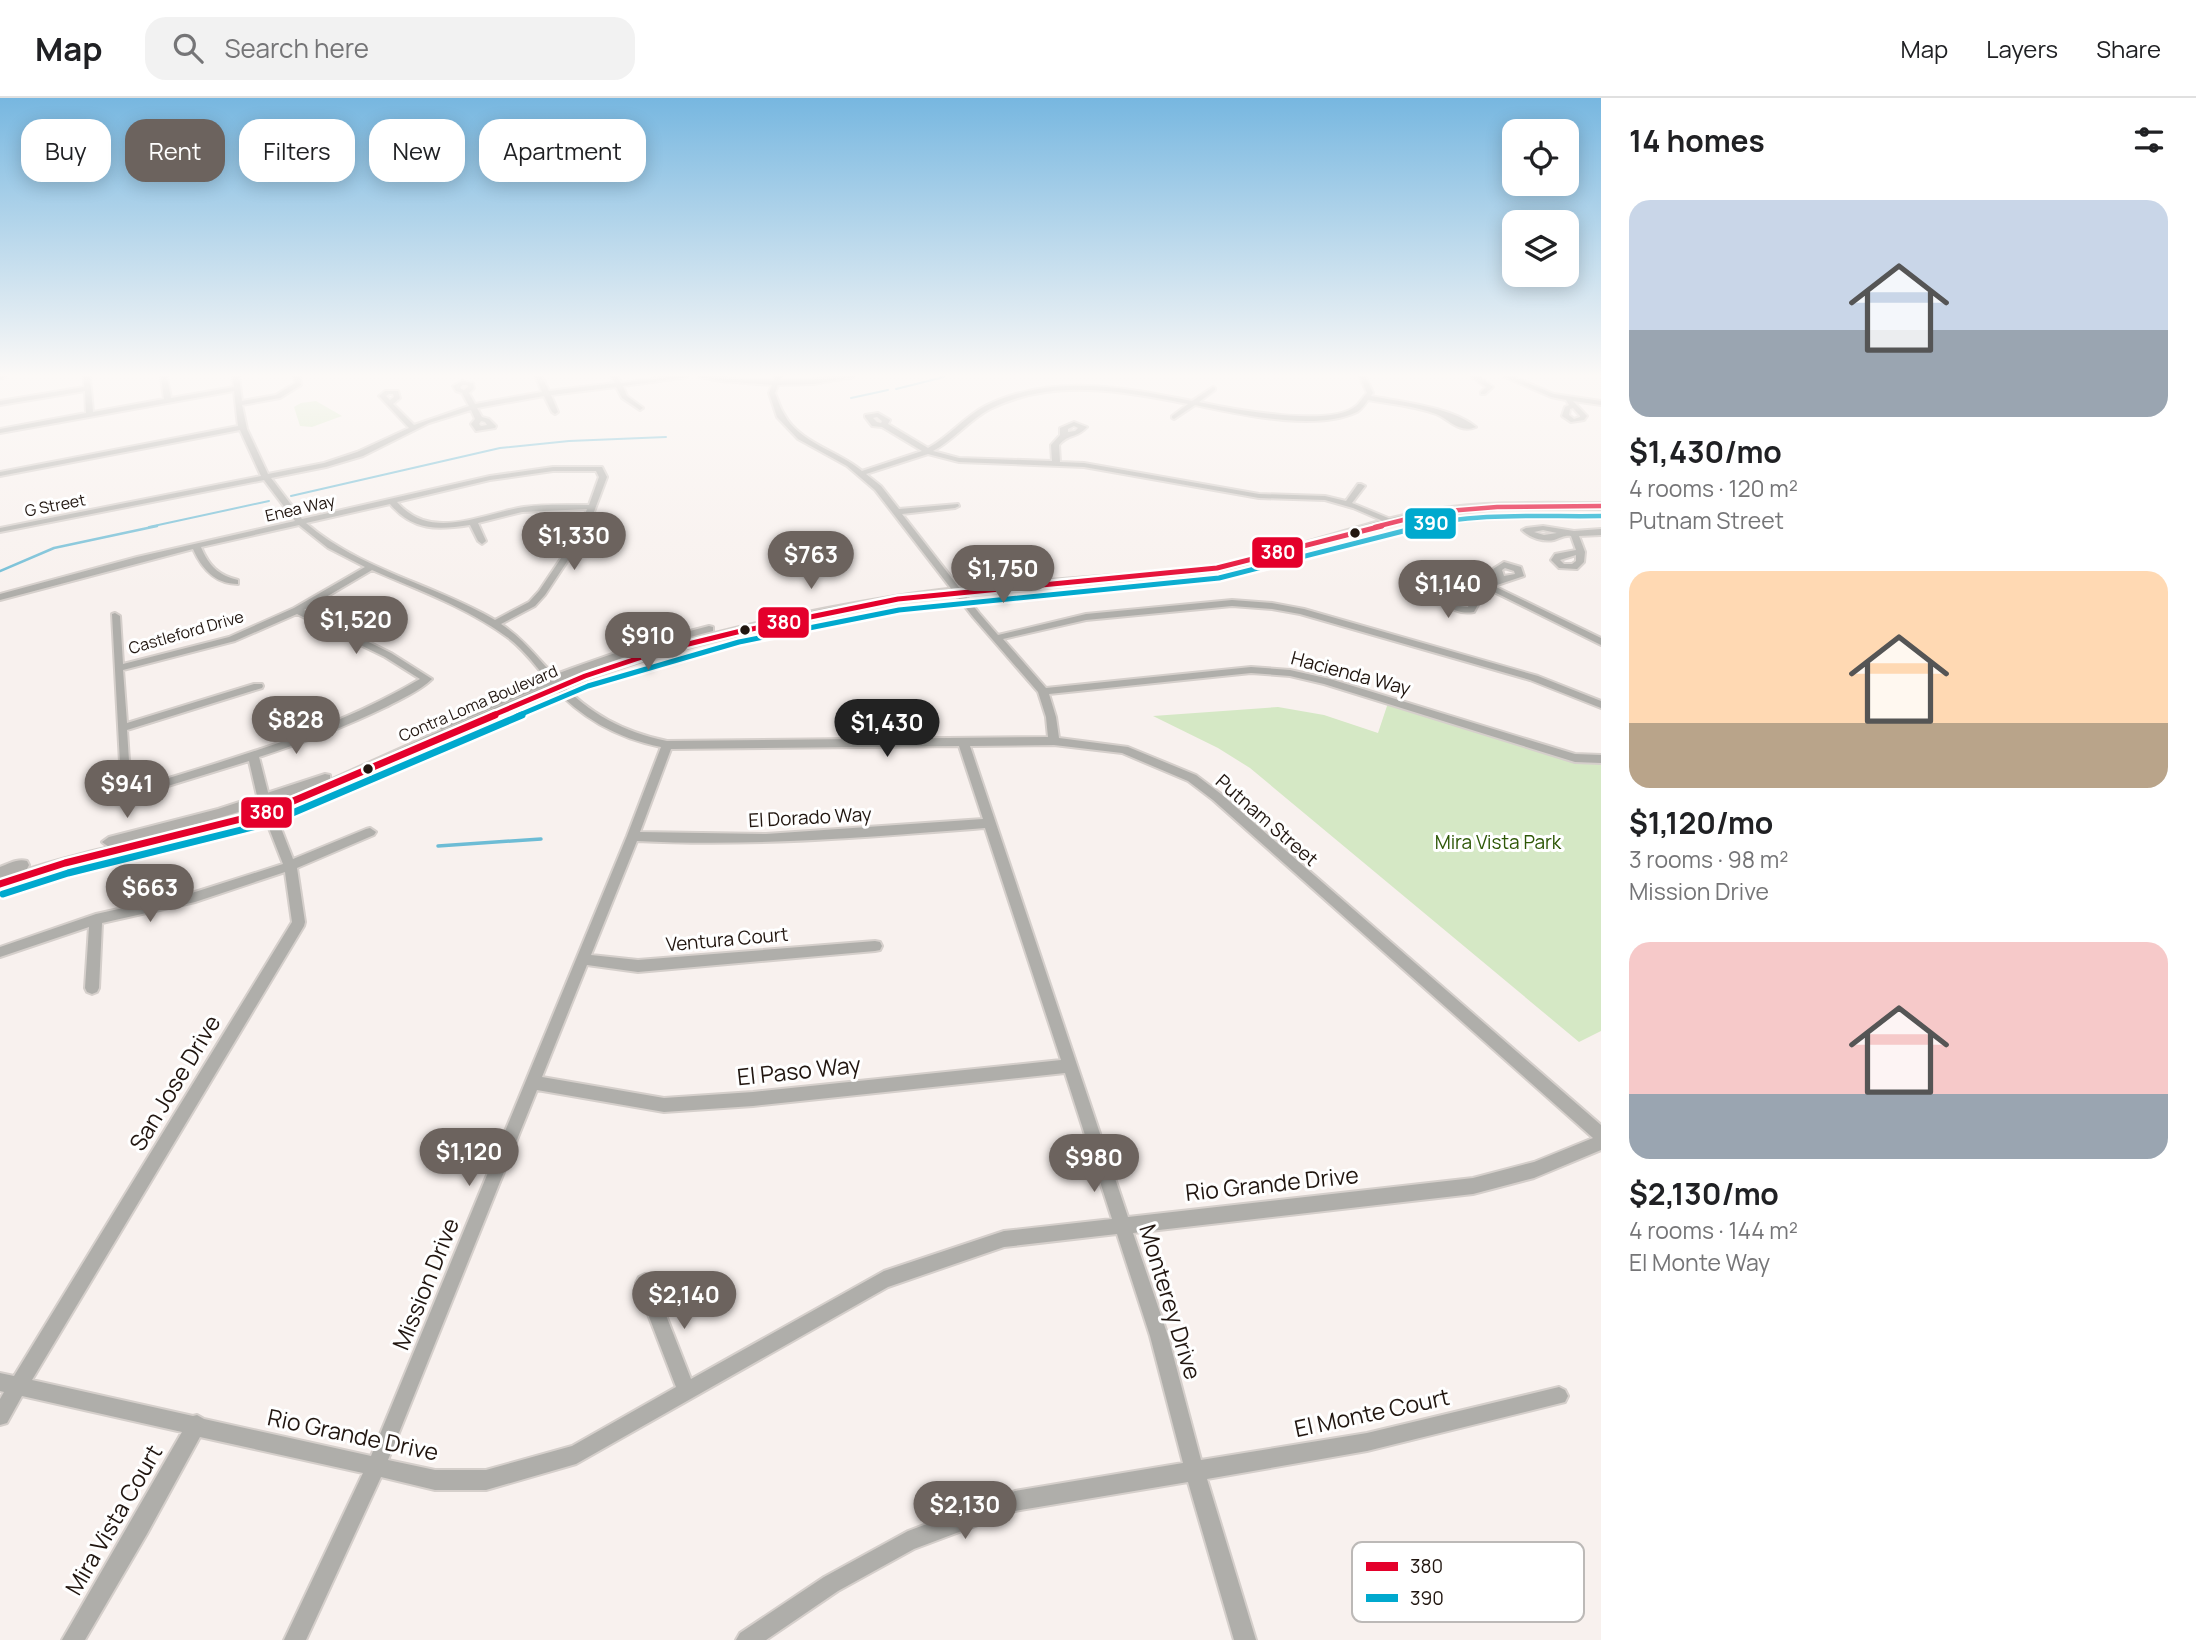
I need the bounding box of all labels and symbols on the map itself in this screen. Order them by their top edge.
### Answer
street label: G Street [23,488,87,522]
street label: Enea Way [263,489,338,527]
line badge: 390 [1404,507,1457,540]
text: 390 [1413,510,1449,536]
pin: $1,330 [517,512,631,572]
unlabelled marker [1348,526,1362,540]
pin: $763 [770,532,852,591]
line badge: 380 [1251,536,1304,569]
text: 380 [1260,539,1296,565]
pin: $1,750 [946,546,1060,605]
pin: $1,140 [1391,560,1505,620]
pin: $1,520 [299,596,413,656]
street label: Castleford Drive [126,605,246,659]
line badge: 380 [757,606,810,639]
text: 380 [766,609,802,635]
pin: $910 [607,612,689,672]
unlabelled marker [738,623,752,637]
street label: Hacienda Way [1288,645,1414,701]
street label: Contra Loma Boulevard [395,660,561,746]
pin: $828 [255,696,337,756]
pin: $1,430 [830,700,944,759]
pin: $941 [86,760,168,820]
unlabelled marker [361,762,375,776]
street label: Putnam Street [1210,768,1324,872]
line badge: 380 [240,796,293,829]
text: 380 [249,799,285,825]
street label: El Dorado Way [748,801,872,833]
park label: Mira Vista Park [1435,829,1562,855]
pin: $663 [109,864,191,924]
street label: Ventura Court [665,921,789,957]
street label: San Jose Drive [121,1009,227,1156]
street label: El Paso Way [735,1048,862,1092]
pin: $1,120 [412,1128,526,1188]
pin: $980 [1053,1134,1135,1194]
street label: Rio Grande Drive [1184,1158,1360,1208]
street label: Mission Drive [384,1213,466,1354]
street label: Monterey Drive [1132,1220,1210,1383]
pin: $2,140 [627,1272,741,1331]
street label: El Monte Court [1291,1380,1452,1444]
street label: Rio Grande Drive [265,1400,442,1468]
street label: Mira Vista Court [57,1438,169,1601]
pin: $2,130 [908,1482,1022,1541]
legend [1352,1542,1584,1622]
text: 380 [1410,1553,1443,1579]
text: 390 [1410,1585,1444,1611]

